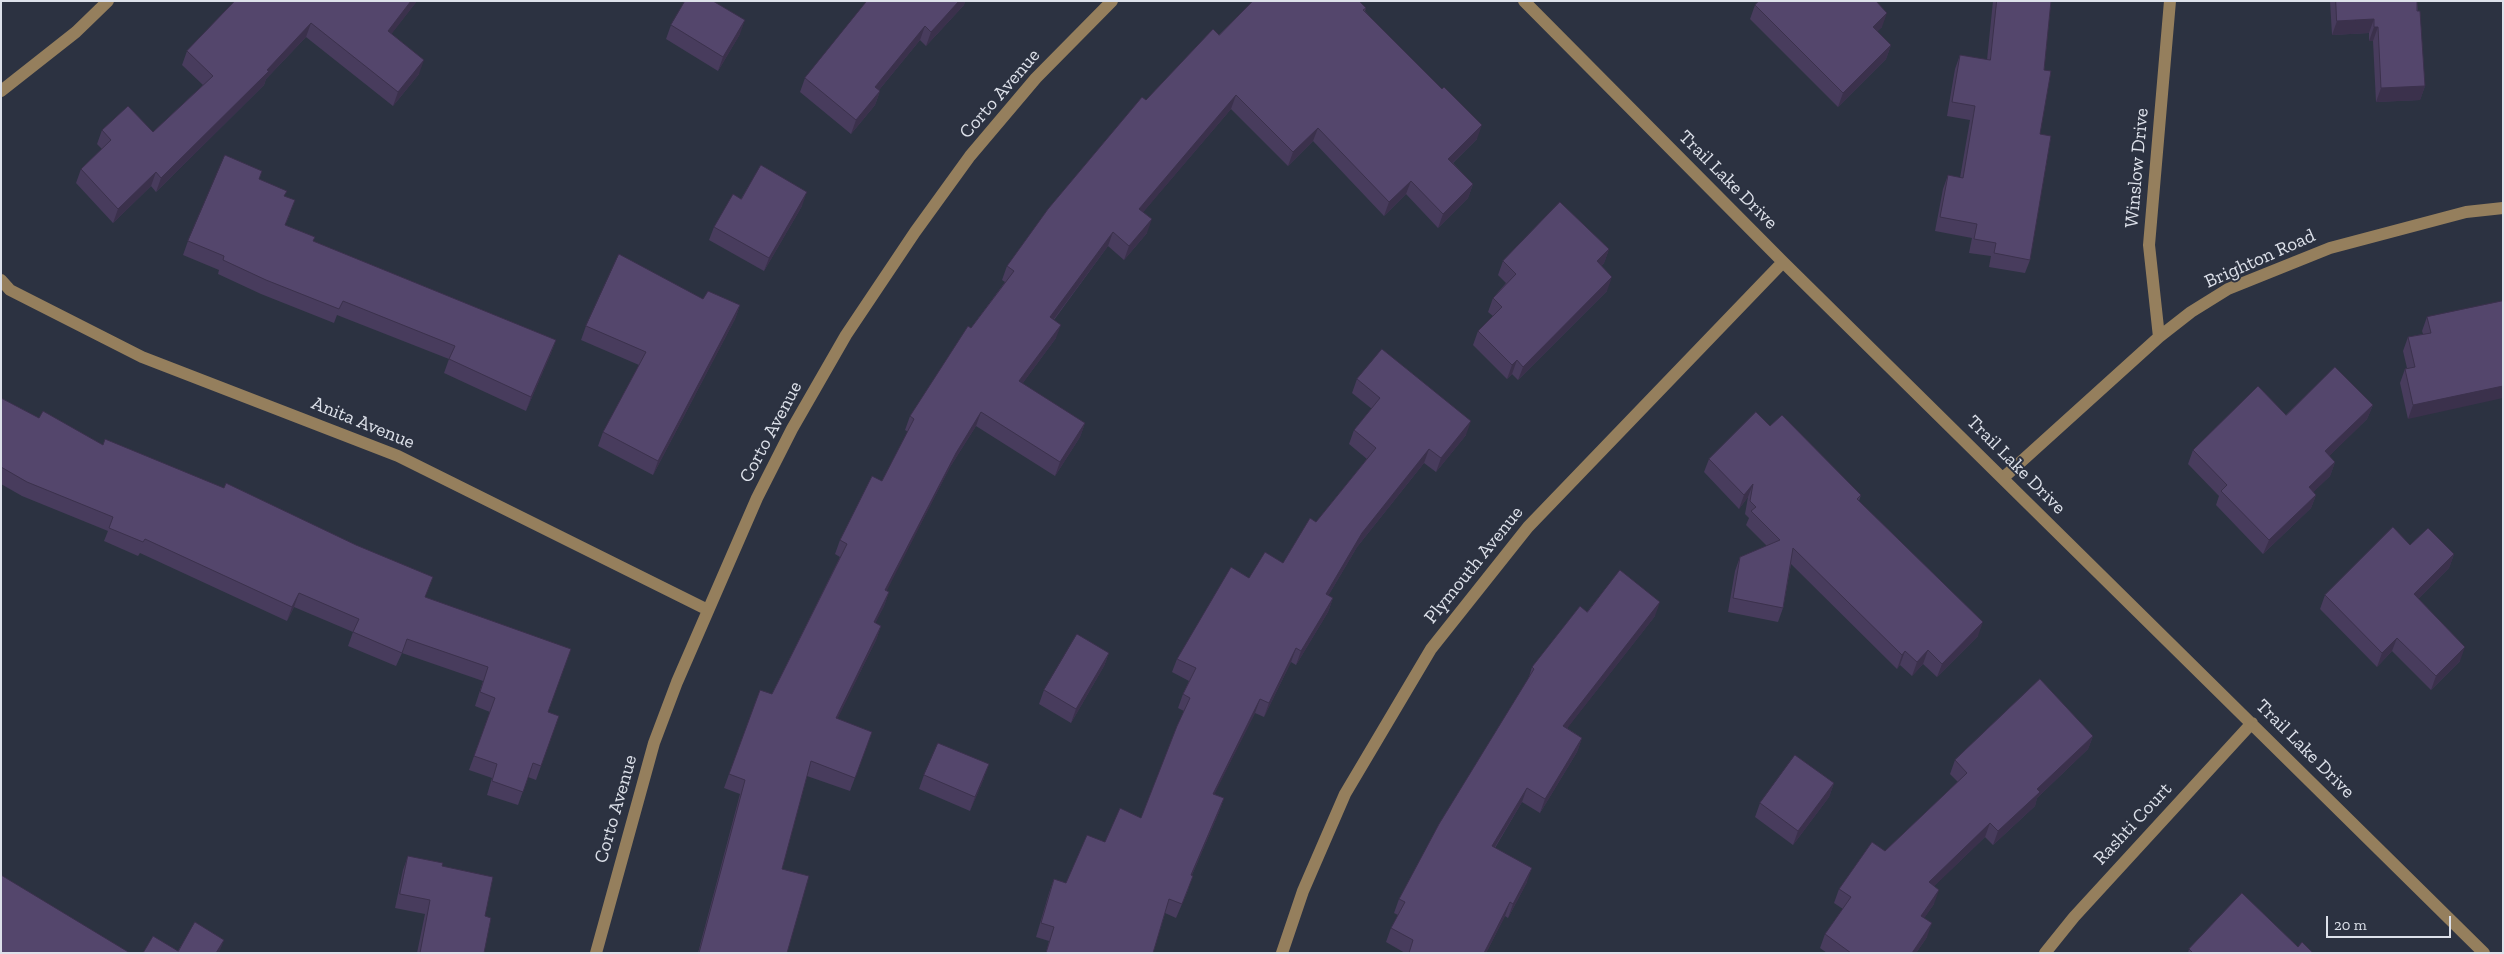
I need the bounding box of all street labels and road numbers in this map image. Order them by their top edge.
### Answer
street label: Corto Avenue [955,45,1045,143]
street label: Winslow Drive [2120,107,2154,229]
street label: Trail Lake Drive [1674,126,1782,234]
street label: Brighton Road [2201,224,2319,294]
street label: Corto Avenue [735,378,807,486]
street label: Anita Avenue [308,392,418,454]
street label: Trail Lake Drive [1962,411,2070,519]
street label: Plymouth Avenue [1420,502,1528,628]
street label: Trail Lake Drive [2251,695,2359,803]
street label: Corto Avenue [590,752,642,866]
street label: Rashti Court [2089,778,2177,870]

